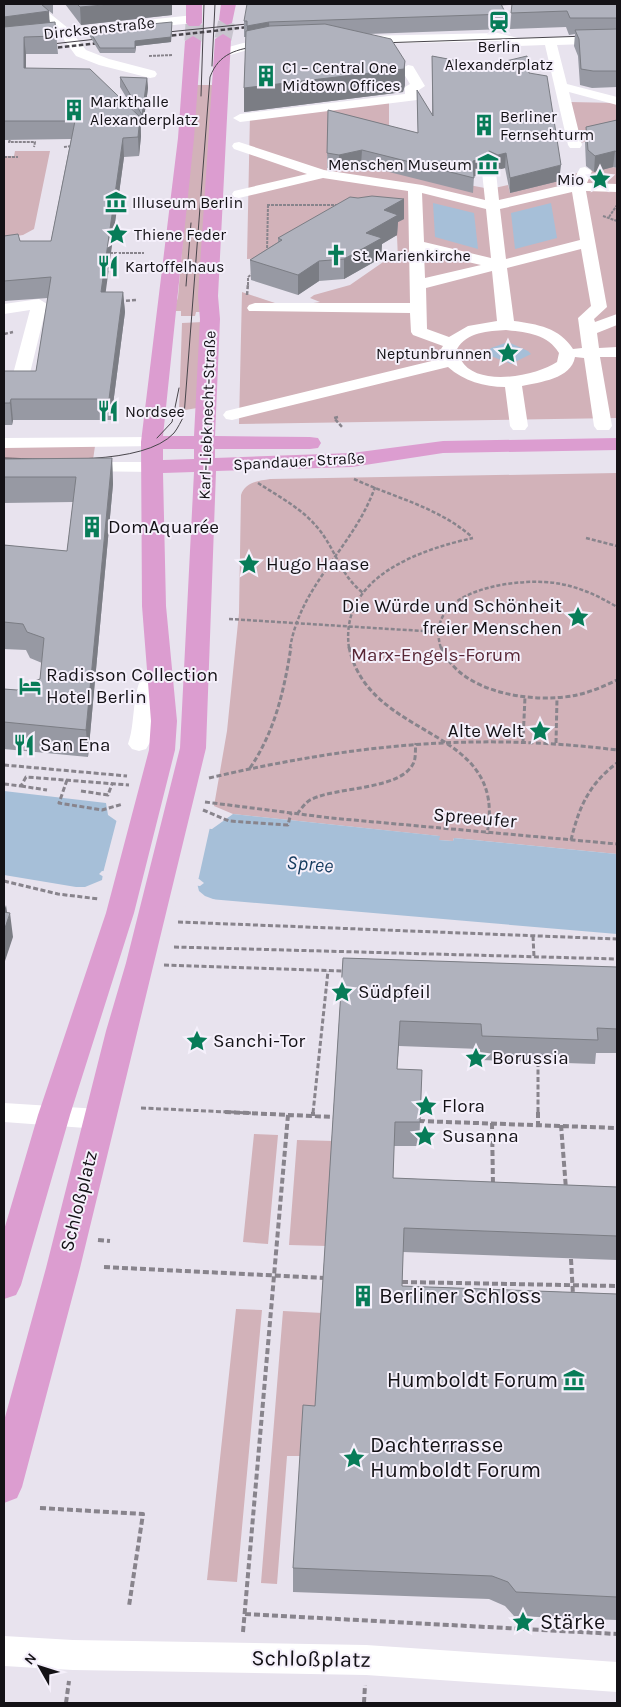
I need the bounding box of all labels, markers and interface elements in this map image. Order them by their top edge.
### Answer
station icon: Berlin Alexanderplatz [486,9,512,35]
street label: Dircksenstraße [42,13,156,43]
place label: Berlin Alexanderplatz [445,37,553,74]
place label: C1 – Central One Midtown Offices [282,58,401,95]
building icon: C1 – Central One Midtown Offices [253,63,279,89]
place label: Markthalle Alexanderplatz [90,92,198,129]
building icon: Markthalle Alexanderplatz [61,97,87,123]
place label: Berliner Fernsehturm [500,107,594,144]
building icon: Berliner Fernsehturm [471,112,497,138]
museum icon: Menschen Museum [475,151,501,177]
place label: Menschen Museum [328,155,472,174]
place icon: Mio [587,166,613,192]
place label: Mio [557,170,584,189]
museum icon: Illuseum Berlin [103,189,129,215]
place label: Illuseum Berlin [132,193,243,212]
place icon: Thiene Feder [104,221,130,247]
place label: Thiene Feder [134,225,226,244]
church icon: St. Marienkirche [323,242,349,268]
place label: St. Marienkirche [352,246,471,265]
restaurant icon: Kartoffelhaus [95,253,121,279]
place label: Kartoffelhaus [125,257,224,276]
street label: Karl-Liebknecht-Straße [195,330,219,500]
place icon: Neptunbrunnen [495,340,521,366]
place label: Neptunbrunnen [376,344,492,363]
restaurant icon: Nordsee [95,398,121,424]
place label: Nordsee [125,402,185,421]
street label: Spandauer Straße [233,448,365,474]
building icon: DomAquarée [79,514,105,540]
place label: DomAquarée [108,516,219,538]
place icon: Hugo Haase [236,551,262,577]
place label: Hugo Haase [266,553,369,575]
place label: Die Würde und Schönheit freier Menschen [342,595,562,639]
place icon: Die Würde und Schönheit freier Menschen [565,604,591,630]
park label: Marx-Engels-Forum [351,644,521,666]
place label: Radisson Collection Hotel Berlin [46,664,218,708]
hotel icon: Radisson Collection Hotel Berlin [17,673,43,699]
place icon: Alte Welt [527,718,553,744]
place label: Alte Welt [448,720,524,742]
restaurant icon: San Ena [11,732,37,758]
place label: San Ena [40,734,111,756]
street label: Spreeufer [432,803,518,833]
water label: Spree [286,850,334,878]
place icon: Südpfeil [329,979,355,1005]
place label: Südpfeil [358,981,431,1003]
place icon: Sanchi-Tor [184,1028,210,1054]
place label: Sanchi-Tor [213,1030,305,1052]
place icon: Borussia [463,1045,489,1071]
place label: Borussia [492,1047,569,1069]
place icon: Flora [413,1093,439,1119]
place label: Flora [442,1095,485,1117]
place icon: Susanna [412,1123,438,1149]
place label: Susanna [442,1125,519,1147]
street label: Schloßplatz [56,1148,102,1254]
building icon: Berliner Schloss [350,1283,376,1309]
place label: Berliner Schloss [379,1283,542,1309]
place label: Humboldt Forum [387,1367,558,1393]
museum icon: Humboldt Forum [561,1367,587,1393]
place label: Dachterrasse Humboldt Forum [370,1432,541,1483]
place icon: Dachterrasse Humboldt Forum [341,1445,367,1471]
place icon: Stärke [510,1609,536,1635]
place label: Stärke [540,1609,605,1635]
north arrow [15,1642,65,1692]
street label: Schloßplatz [251,1645,371,1673]
text: N [21,1650,40,1668]

